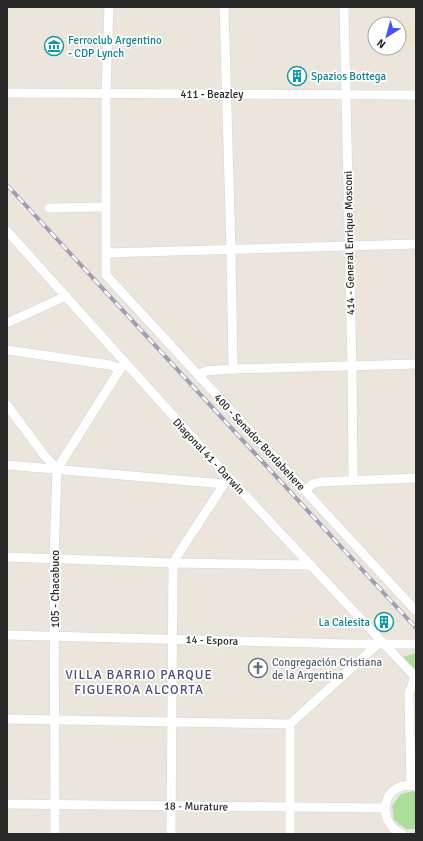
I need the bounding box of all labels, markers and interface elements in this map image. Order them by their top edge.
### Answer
north arrow [367,16,407,56]
place label: Ferroclub Argentino - CDP Lynch [68,34,162,60]
museum icon: Ferroclub Argentino - CDP Lynch [43,35,65,57]
text: N [374,36,388,51]
building icon: Spazios Bottega [286,65,308,87]
place label: Spazios Bottega [311,70,387,83]
street label: 411 - Beazley [181,88,244,101]
street label: 414 - General Enrique Mosconi [342,171,357,315]
street label: 400 - Senador Bordabehere [211,391,308,493]
street label: Diagonal 41 - Darwin [170,416,247,497]
street label: 105 - Chacabuco [49,550,62,628]
building icon: La Calesita [373,611,395,633]
place label: La Calesita [318,616,370,629]
street label: 14 - Espora [185,633,239,648]
place label: Congregación Cristiana de la Argentina [272,656,382,682]
church icon: Congregación Cristiana de la Argentina [247,657,269,679]
district label: VILLA BARRIO PARQUE FIGUEROA ALCORTA [65,667,213,698]
street label: 18 - Murature [164,799,228,814]

